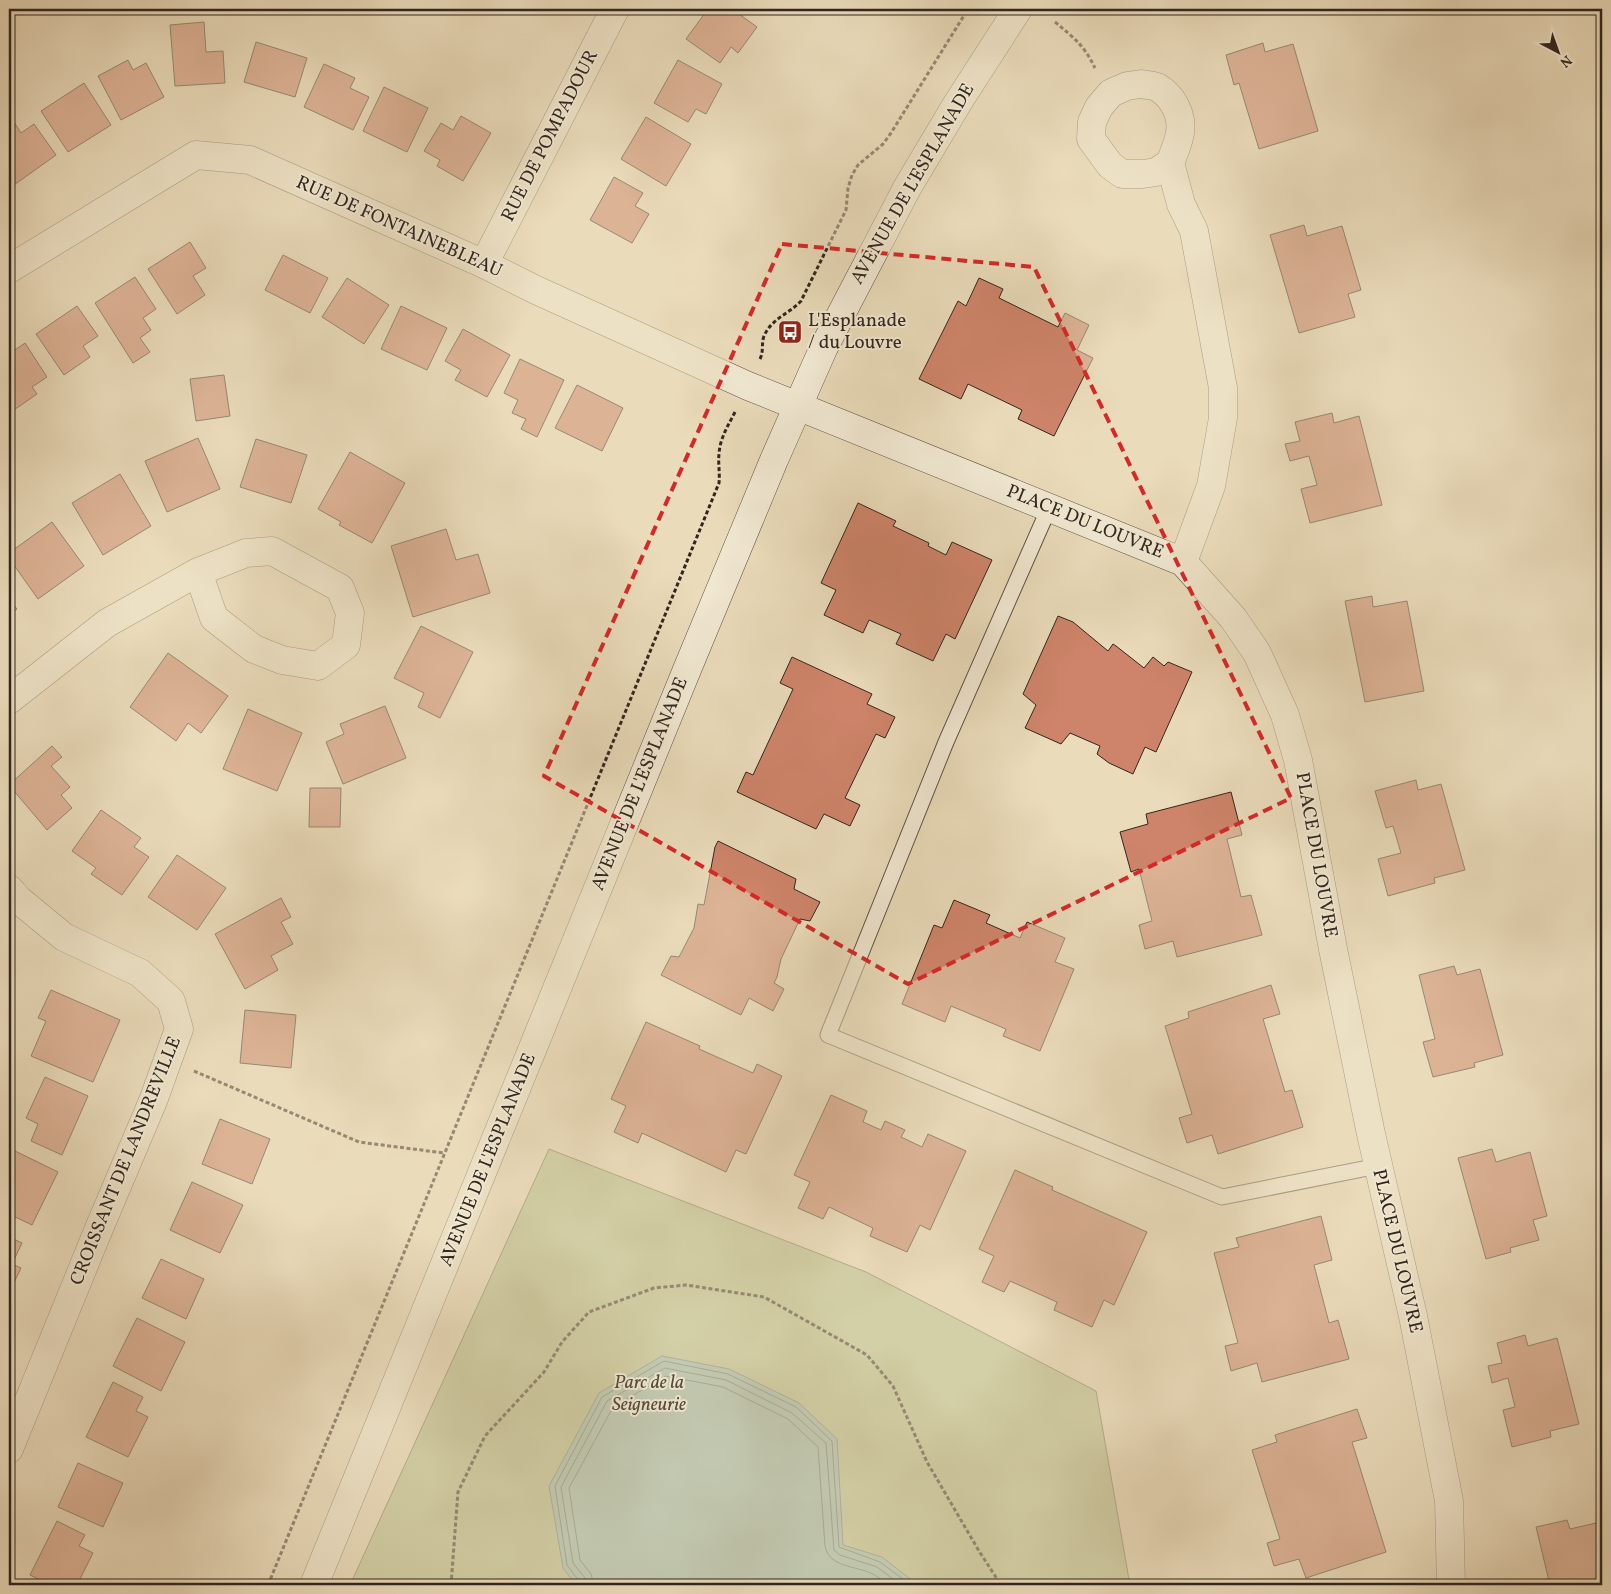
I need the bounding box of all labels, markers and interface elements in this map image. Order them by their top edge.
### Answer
north arrow [1534,28,1584,78]
street label: RUE DE POMPADOUR [495,46,605,226]
text: N [1555,50,1576,71]
street label: AVENUE DE L'ESPLANADE [845,79,981,289]
street label: RUE DE FONTAINEBLEAU [292,170,506,284]
place label: L'Esplanade / du Louvre [808,308,906,356]
bus stop icon: L'Esplanade / du Louvre [777,319,803,345]
street label: PLACE DU LOUVRE [1002,479,1168,565]
street label: AVENUE DE L'ESPLANADE [585,673,695,895]
street label: PLACE DU LOUVRE [1289,770,1343,940]
street label: CROISSANT DE LANDREVILLE [64,1033,188,1289]
street label: AVENUE DE L'ESPLANADE [433,1049,543,1271]
street label: PLACE DU LOUVRE [1365,1166,1429,1336]
park label: Parc de la Seigneurie [612,1370,686,1418]

